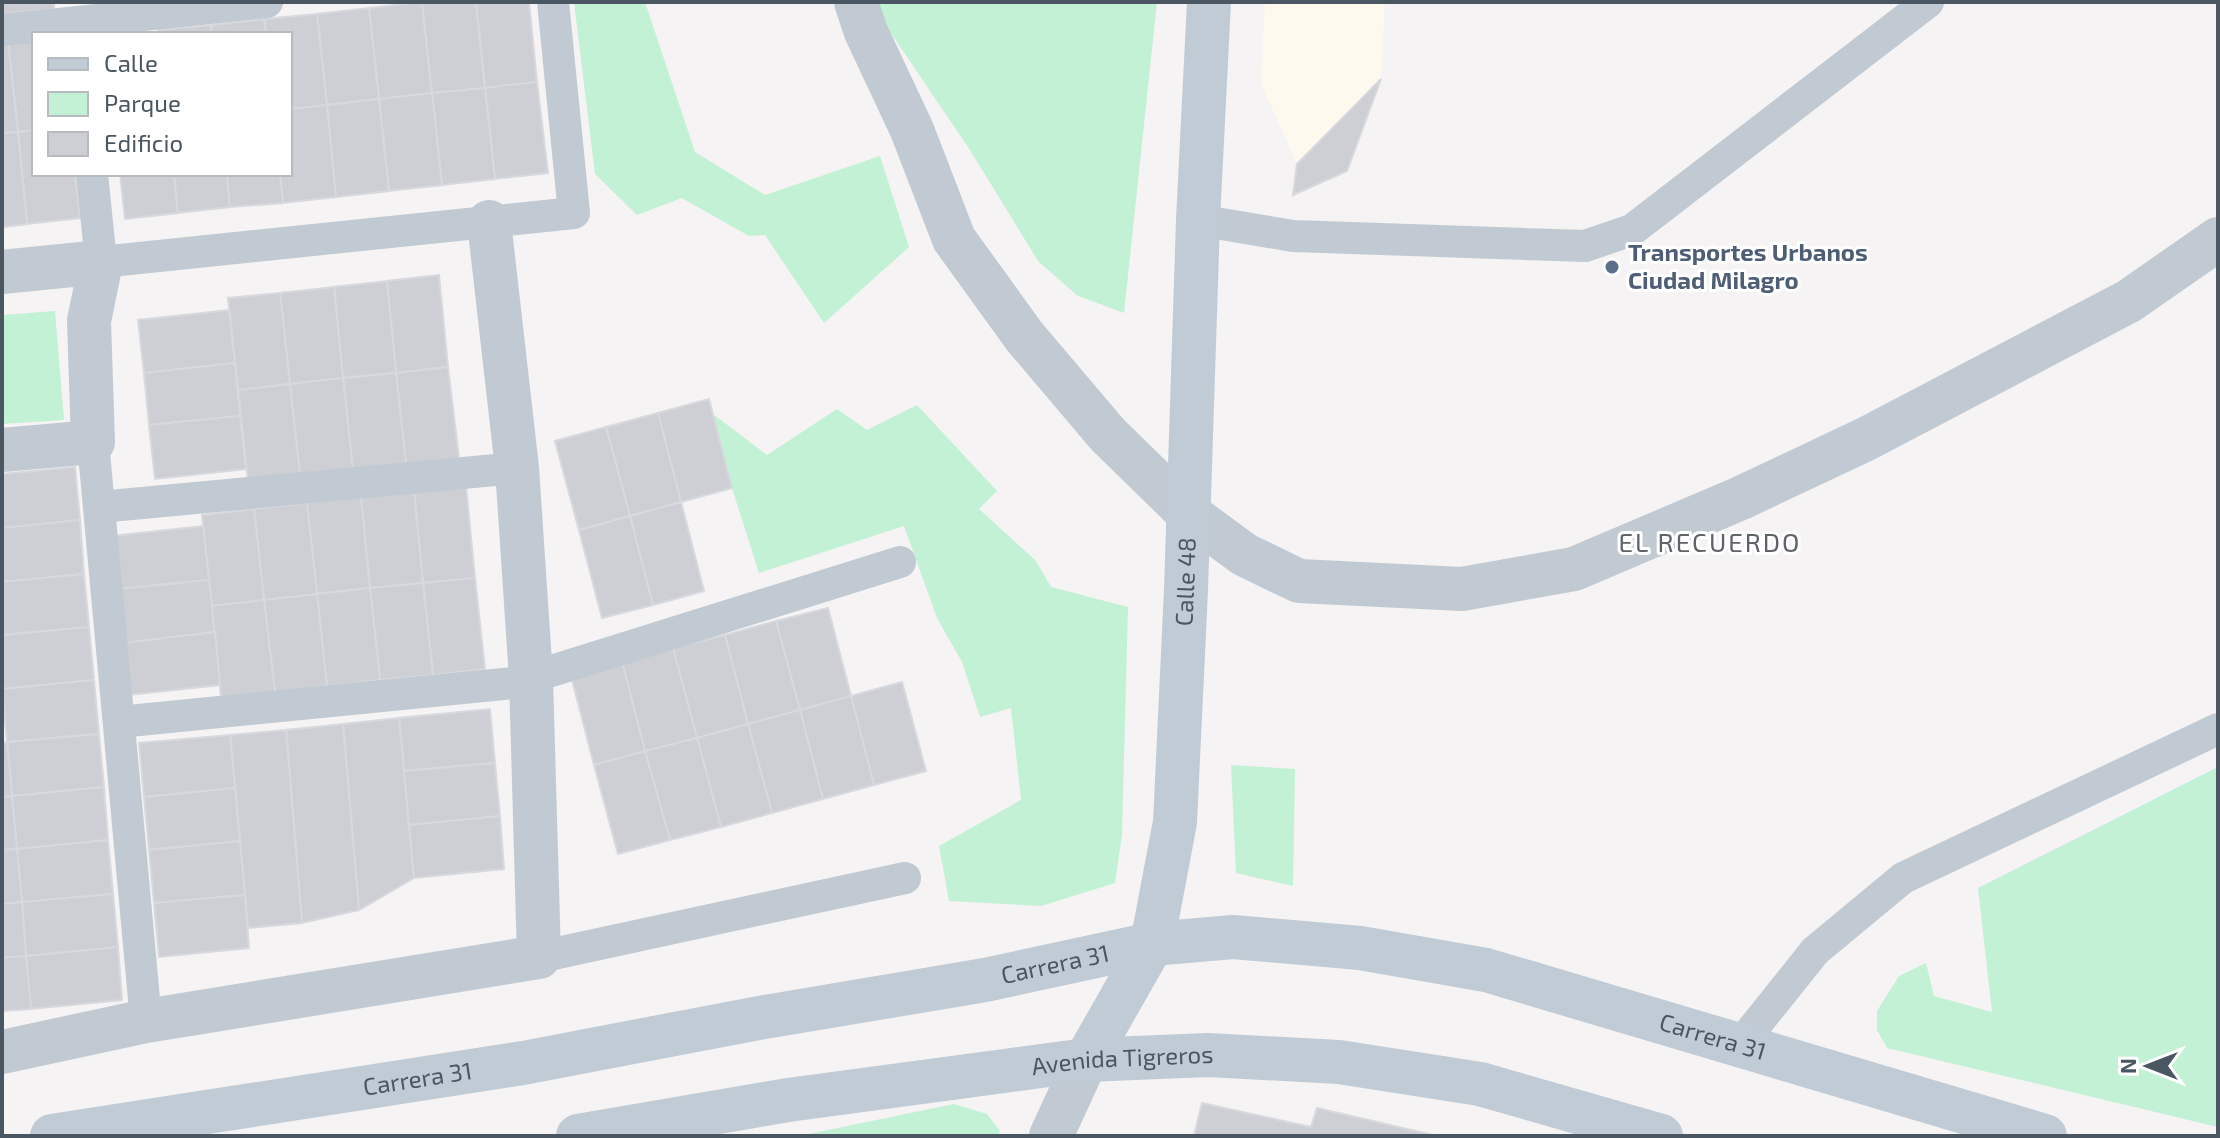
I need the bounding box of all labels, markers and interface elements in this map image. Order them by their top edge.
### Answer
legend [32,32,292,176]
text: Calle [104,48,158,77]
text: Parque [104,88,181,117]
text: Edificio [104,128,183,157]
place label: Transportes Urbanos Ciudad Milagro [1628,237,1868,294]
marker: Transportes Urbanos Ciudad Milagro [1603,258,1621,276]
district label: EL RECUERDO [1619,526,1802,557]
street label: Calle 48 [1168,537,1201,627]
street label: Carrera 31 [998,938,1112,989]
street label: Carrera 31 [1656,1006,1770,1065]
north arrow [2108,1026,2188,1106]
street label: Avenida Tigreros [1029,1039,1214,1080]
street label: Carrera 31 [361,1055,474,1101]
text: N [2114,1058,2140,1074]

